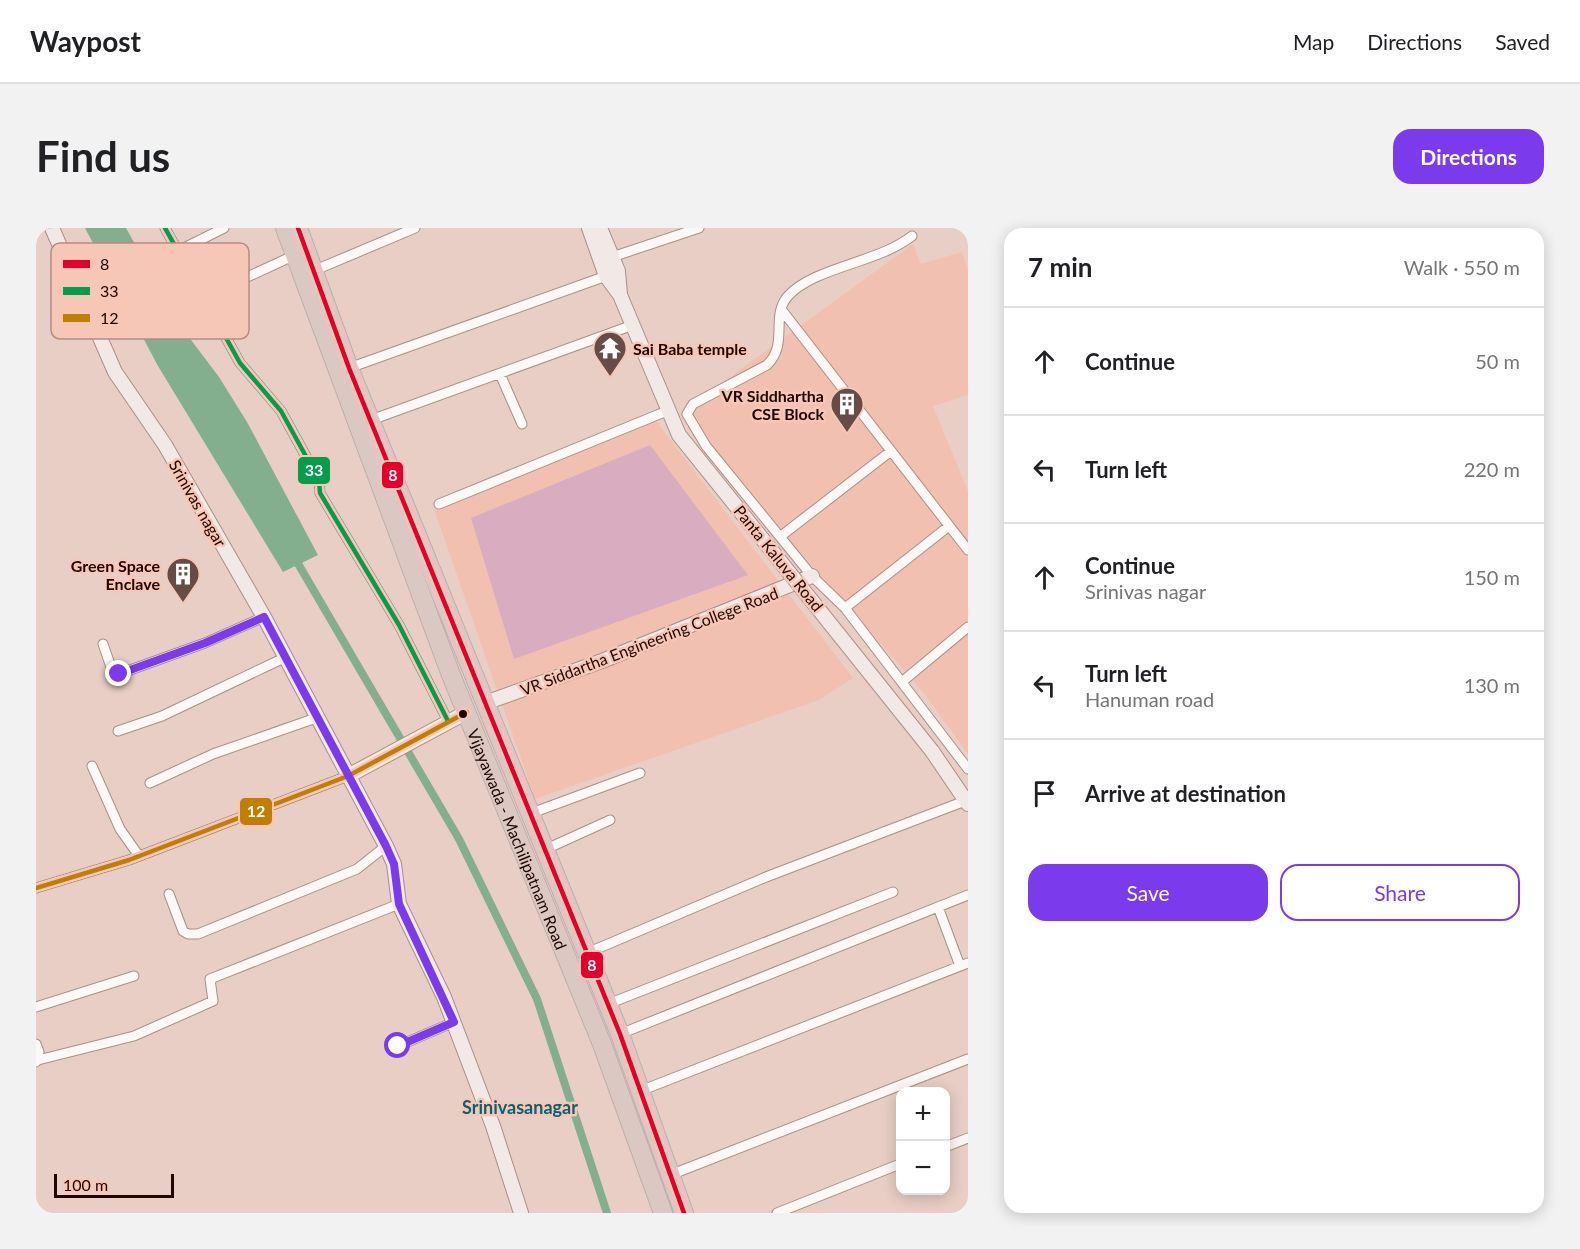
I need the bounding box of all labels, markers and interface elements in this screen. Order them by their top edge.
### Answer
text: Waypost [30,24,141,58]
text: Map [1293,29,1334,54]
text: Directions [1367,29,1462,54]
text: Saved [1495,29,1550,54]
button: Directions [1393,129,1544,184]
text: Find us [36,131,170,181]
legend [51,243,249,339]
text: 7 min [1028,251,1092,283]
text: 8 [100,254,109,273]
text: Walk · 550 m [1404,255,1520,279]
text: 33 [100,281,119,300]
text: 12 [100,308,119,327]
temple icon: Sai Baba temple [592,330,628,377]
place label: Sai Baba temple [633,339,747,358]
icon: ahead [1028,345,1061,378]
text: Continue [1085,348,1175,375]
text: 50 m [1475,349,1520,373]
place label: VR Siddhartha CSE Block [721,386,824,423]
building icon: VR Siddhartha CSE Block [829,386,865,433]
icon: left [1028,453,1061,486]
street label: Srinivas nagar [166,456,231,550]
line badge: 33 [297,456,331,485]
text: Turn left [1085,456,1167,483]
text: 220 m [1464,457,1520,481]
text: 33 [305,460,323,479]
line badge: 8 [381,461,404,489]
text: 8 [388,465,398,484]
street label: Panta Kaluva Road [730,501,828,615]
text: Continue [1085,552,1175,579]
place label: Green Space Enclave [71,556,160,593]
building icon: Green Space Enclave [165,556,201,603]
icon: ahead [1028,561,1061,594]
text: 150 m [1464,565,1520,589]
text: Srinivas nagar [1085,579,1206,603]
street label: VR Siddartha Engineering College Road [517,583,781,699]
route end [105,660,131,686]
text: Turn left [1085,660,1167,687]
icon: left [1028,669,1061,702]
text: 130 m [1464,673,1520,697]
text: Hanuman road [1085,687,1214,711]
unlabelled marker [457,708,469,720]
street label: Vijayawada - Machilipatnam Road [464,726,572,952]
icon: arrive [1028,777,1061,810]
text: Arrive at destination [1085,780,1286,807]
line badge: 12 [239,797,273,826]
text: 12 [247,801,265,820]
button: Save [1028,864,1268,921]
button: Share [1280,864,1520,921]
line badge: 8 [580,951,604,979]
text: 8 [587,955,597,974]
route start [384,1032,410,1058]
map controls [896,1087,950,1195]
button: + [896,1087,950,1141]
district label: Srinivasanagar [462,1096,578,1118]
button: − [896,1141,950,1195]
scale bar [54,1171,174,1198]
text: 100 m [63,1175,108,1194]

